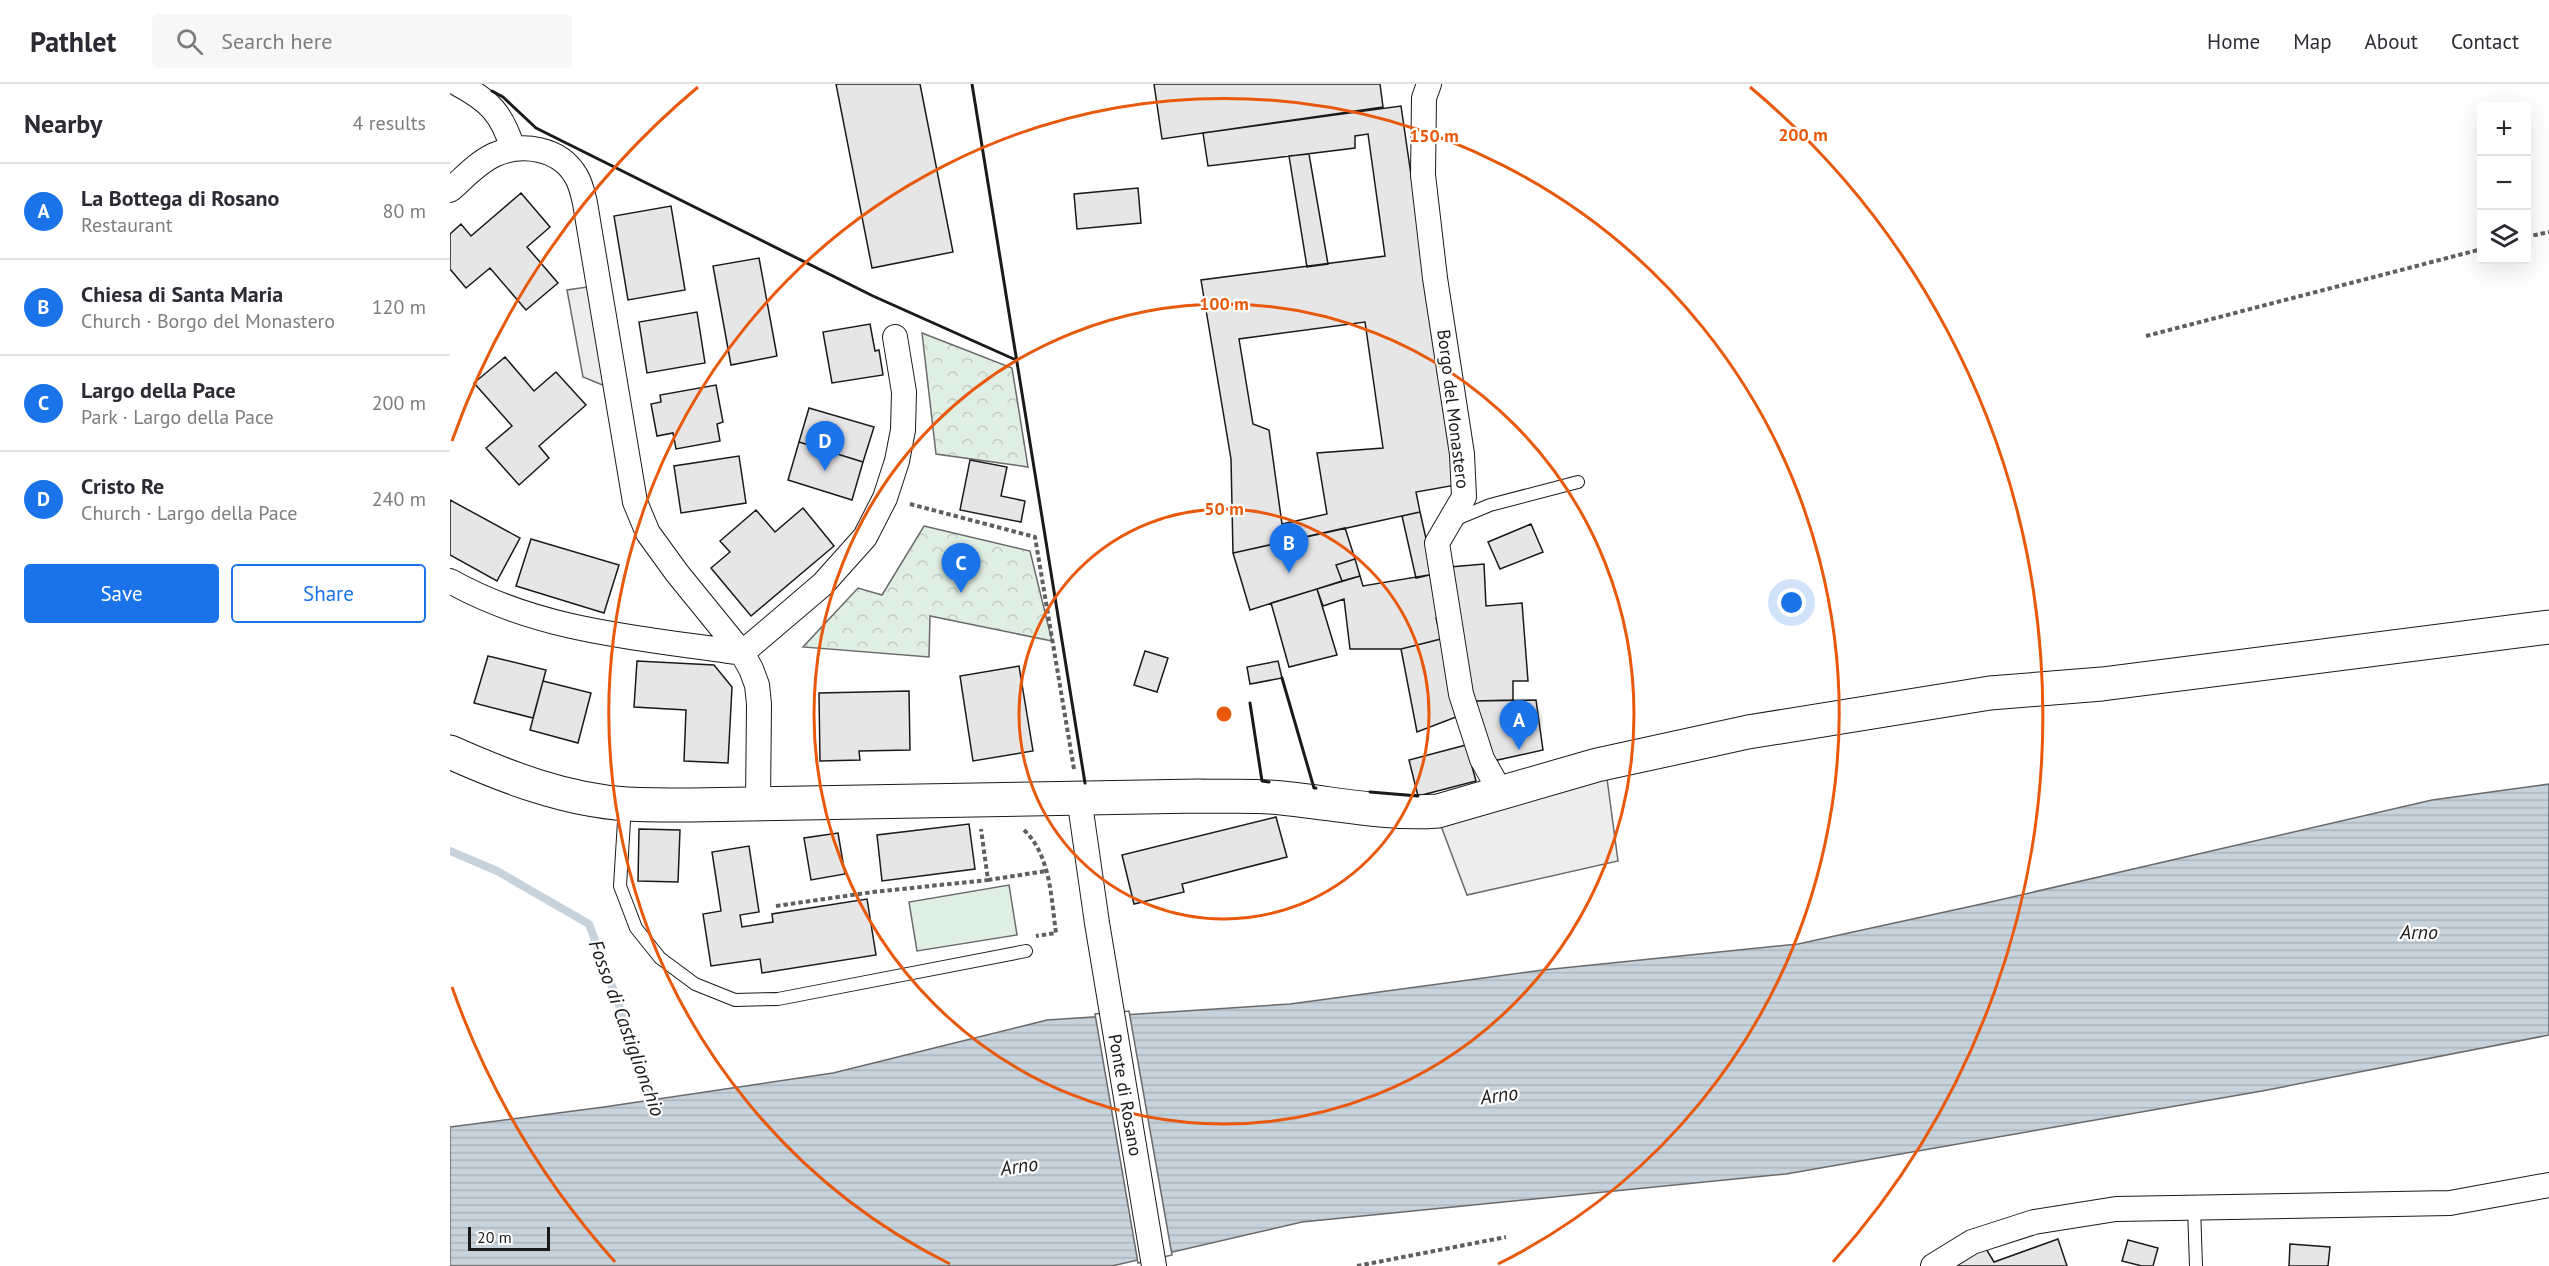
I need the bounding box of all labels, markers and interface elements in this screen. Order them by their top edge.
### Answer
search box [152,14,572,68]
text: Pathlet [30,23,116,60]
icon: search [173,25,206,58]
text: Search here [221,27,332,55]
text: Home [2207,28,2260,55]
text: Map [2293,28,2332,55]
text: About [2365,28,2418,55]
text: Contact [2451,28,2519,55]
map controls [2477,102,2531,264]
button: + [2477,102,2531,156]
text: Nearby [24,107,102,140]
text: 4 results [353,110,426,136]
text: 200 m [1778,123,1828,146]
text: 150 m [1409,124,1459,147]
button: − [2477,156,2531,210]
text: La Bottega di Rosano [81,184,279,212]
text: A [37,198,50,224]
text: 80 m [383,198,426,224]
button: layers [2477,210,2531,264]
text: Restaurant [81,212,172,238]
text: Chiesa di Santa Maria [81,280,283,308]
text: 100 m [1199,292,1249,315]
text: B [38,294,49,320]
text: 120 m [372,294,426,320]
text: Church · Borgo del Monastero [81,308,335,334]
street label: Borgo del Monastero [1432,328,1475,490]
text: Largo della Pace [81,376,236,404]
text: C [38,390,49,416]
text: 200 m [372,390,426,416]
text: Park · Largo della Pace [81,404,274,430]
pin: D [806,422,844,471]
text: Cristo Re [81,472,164,500]
text: D [37,486,50,512]
text: 240 m [372,486,426,512]
text: 50 m [1204,497,1244,520]
text: Church · Largo della Pace [81,500,297,526]
pin: B [1270,524,1308,573]
pin: C [942,544,980,593]
button: Save [24,564,219,623]
button: Share [231,564,426,623]
your location [1777,588,1806,617]
pin: A [1500,700,1538,750]
centre of rings [1214,704,1234,724]
water label: Arno [2399,919,2438,945]
water label: Fosso di Castiglionchio [583,936,671,1120]
street label: Ponte di Rosano [1103,1032,1148,1158]
water label: Arno [1477,1079,1520,1111]
water label: Arno [997,1150,1040,1182]
scale bar [468,1224,550,1252]
text: 20 m [477,1227,512,1247]

